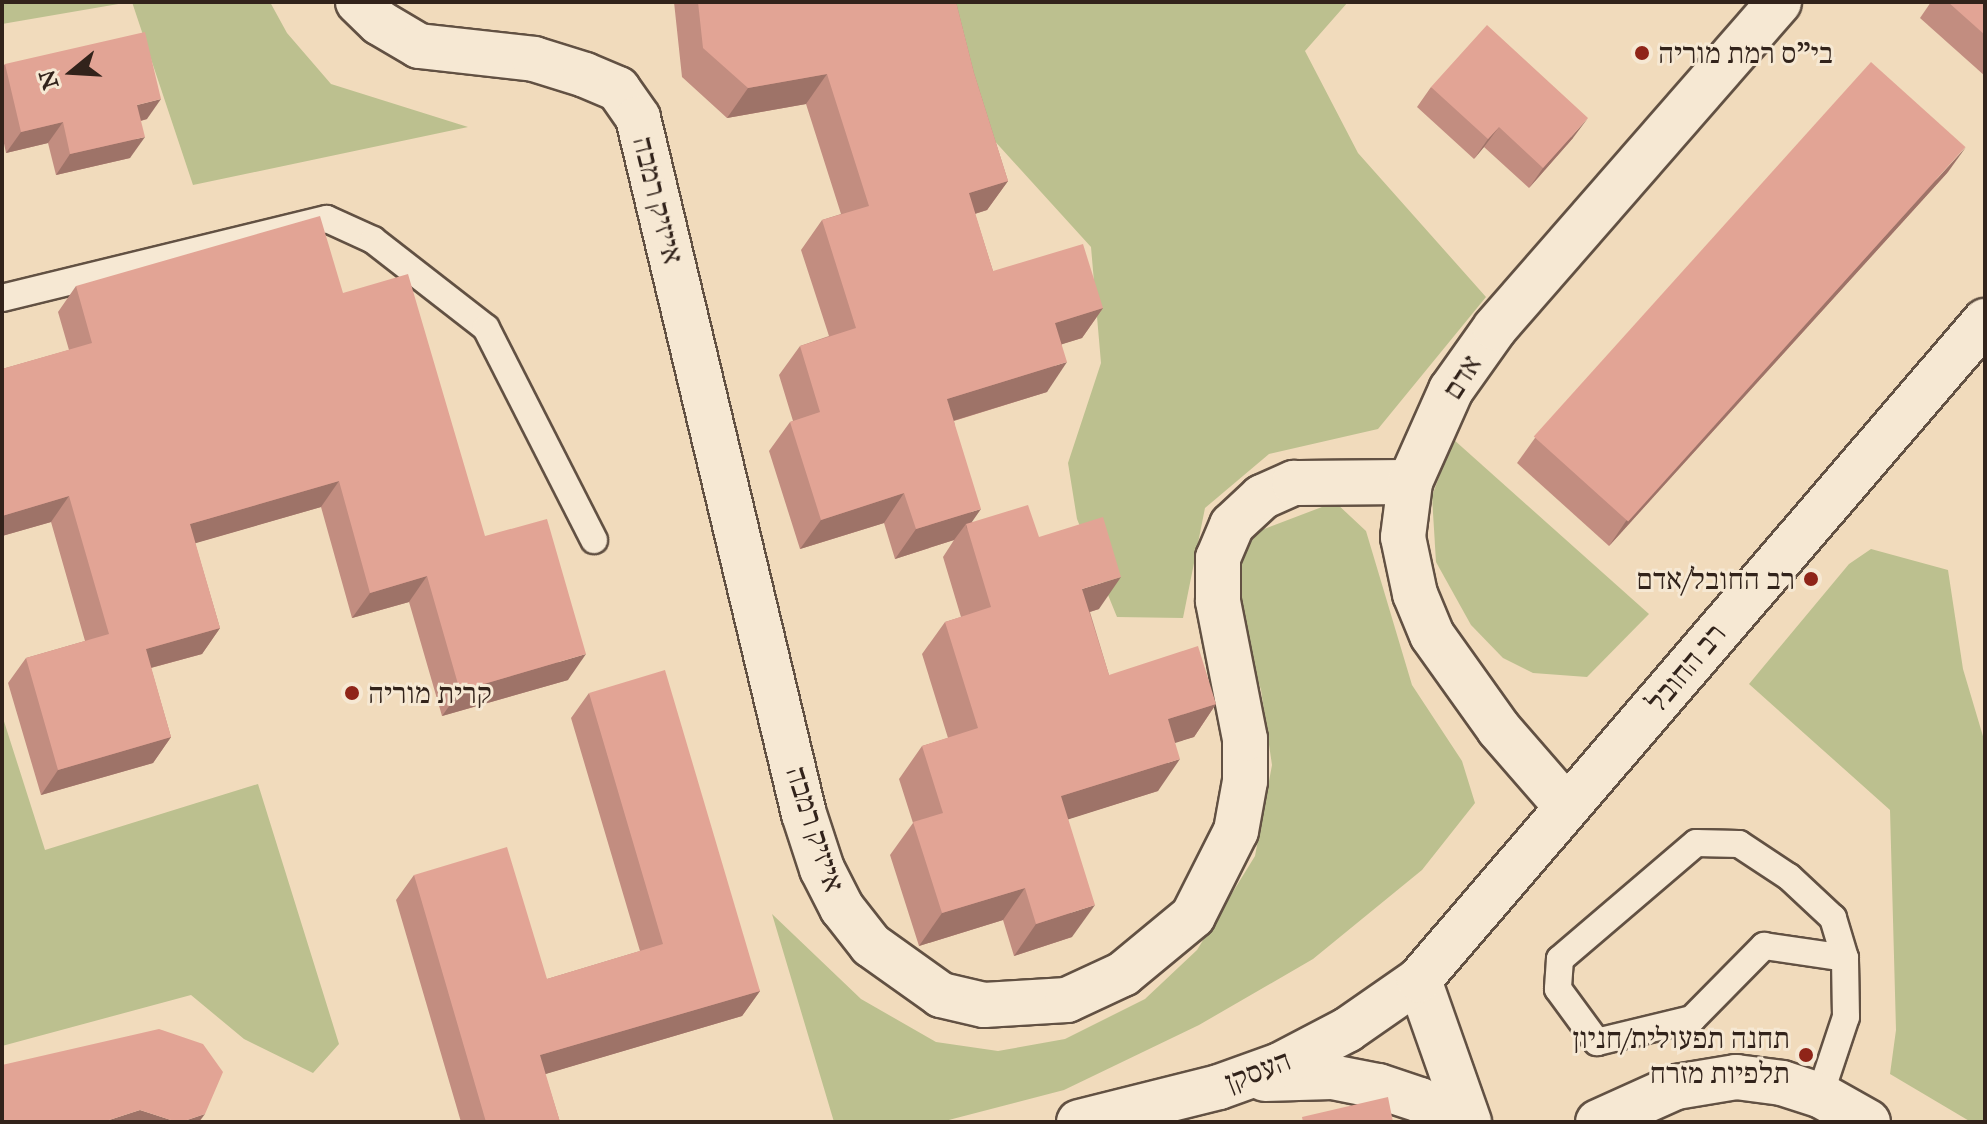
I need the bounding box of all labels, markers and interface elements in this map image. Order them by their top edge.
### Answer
north arrow [32,32,112,112]
place label: בי"ס רמת מוריה [1658,35,1833,71]
marker: בי"ס רמת מוריה [1633,44,1651,62]
text: N [33,67,64,93]
street label: אייזיק רמבה [625,133,691,267]
street label: אדם [1434,348,1490,406]
place label: רב החובל/אדם [1637,561,1795,597]
marker: רב החובל/אדם [1802,570,1820,588]
street label: רב החובל [1639,616,1733,720]
place label: קרית מוריה [368,675,492,711]
marker: קרית מוריה [343,684,361,702]
street label: אייזיק רמבה [778,762,852,896]
place label: תחנה תפעולית/חניון תלפיות מזרח [1573,1020,1790,1090]
street label: העסקן [1220,1042,1296,1100]
marker: תחנה תפעולית/חניון תלפיות מזרח [1797,1046,1815,1064]

